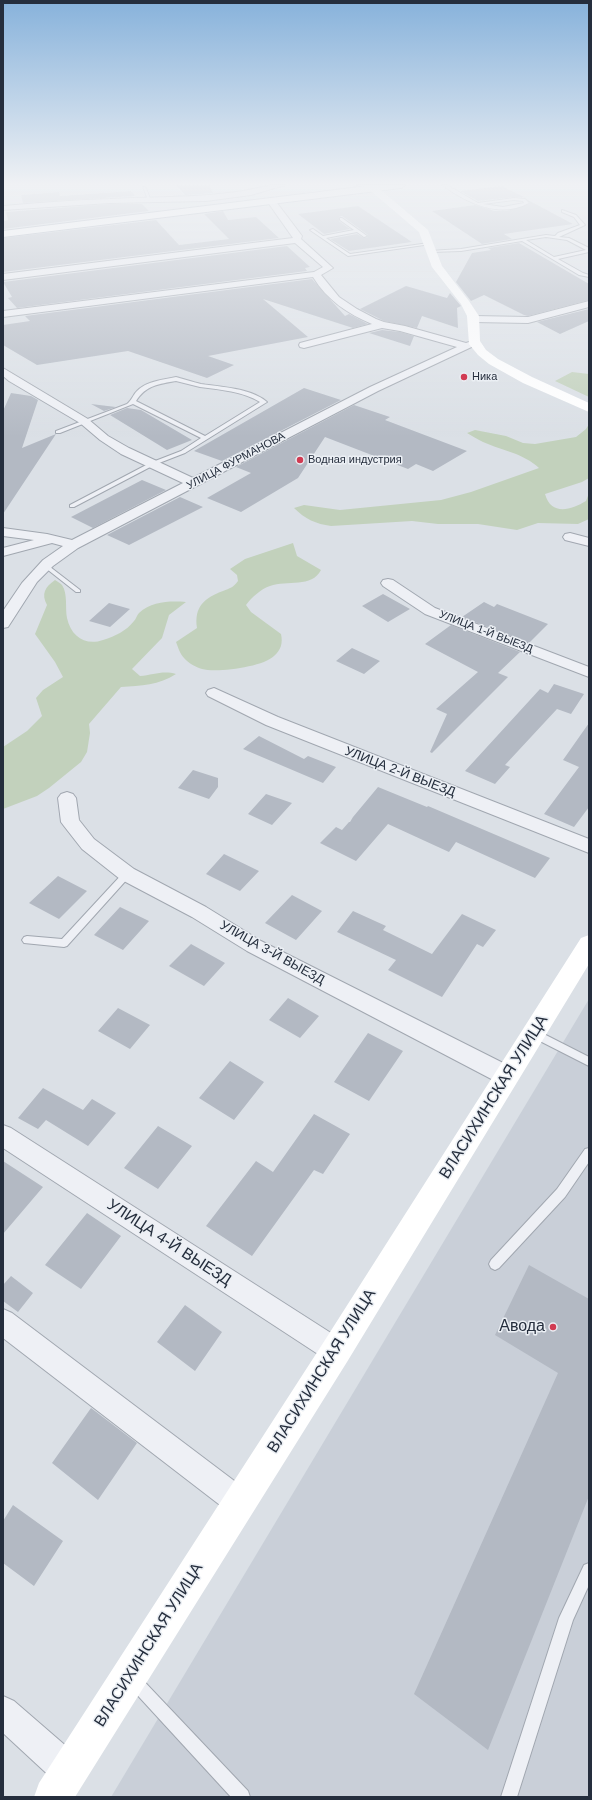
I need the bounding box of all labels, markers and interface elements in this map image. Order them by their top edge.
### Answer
place label: Ника [472,370,497,384]
marker: Ника [459,372,469,382]
street label: УЛИЦА ФУРМАНОВА [184,429,288,493]
place label: Водная индустрия [308,453,402,467]
marker: Водная индустрия [295,455,305,465]
street label: УЛИЦА 1-Й ВЫЕЗД [437,608,535,656]
street label: УЛИЦА 2-Й ВЫЕЗД [342,744,458,800]
street label: УЛИЦА 3-Й ВЫЕЗД [217,918,327,988]
street label: ВЛАСИХИНСКАЯ УЛИЦА [436,1011,552,1183]
street label: УЛИЦА 4-Й ВЫЕЗД [103,1196,235,1290]
street label: ВЛАСИХИНСКАЯ УЛИЦА [264,1285,380,1457]
place label: Авода [499,1317,545,1337]
marker: Авода [548,1322,558,1332]
street label: ВЛАСИХИНСКАЯ УЛИЦА [91,1559,207,1731]

